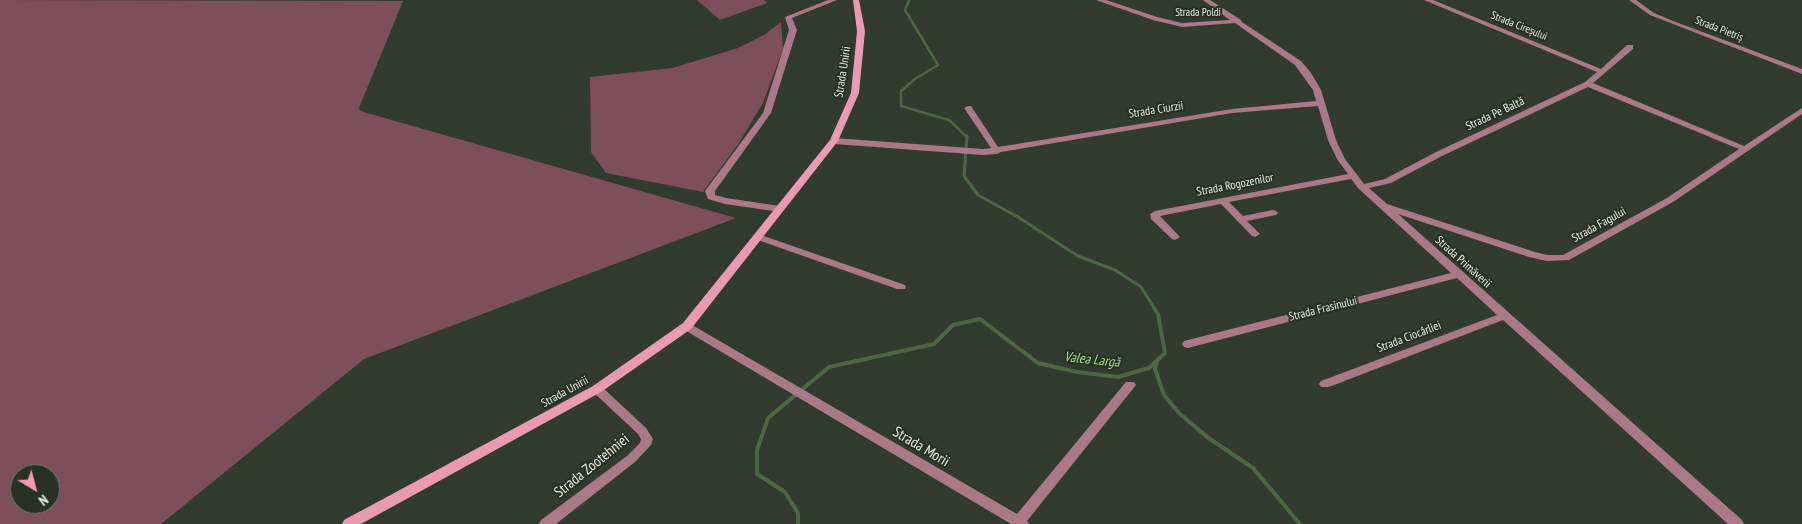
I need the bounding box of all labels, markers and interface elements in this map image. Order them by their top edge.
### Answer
street label: Strada Poldi [1175,6,1221,20]
street label: Strada Cireșului [1489,9,1549,43]
street label: Strada Pietriș [1693,14,1745,44]
street label: Strada Unirii [832,45,854,99]
street label: Strada Pe Baltă [1463,94,1527,134]
street label: Strada Ciurzii [1128,99,1184,121]
street label: Strada Rogozenilor [1195,170,1275,200]
street label: Strada Fagului [1569,204,1629,246]
street label: Strada Primăverii [1432,233,1494,291]
street label: Strada Frasinului [1287,294,1359,324]
street label: Strada Ciocârliei [1375,318,1443,356]
water label: Valea Largă [1063,349,1121,371]
street label: Strada Unirii [539,373,591,411]
street label: Strada Morii [889,423,953,471]
street label: Strada Zootehniei [551,430,633,502]
north arrow [10,464,60,514]
text: N [35,491,52,510]

